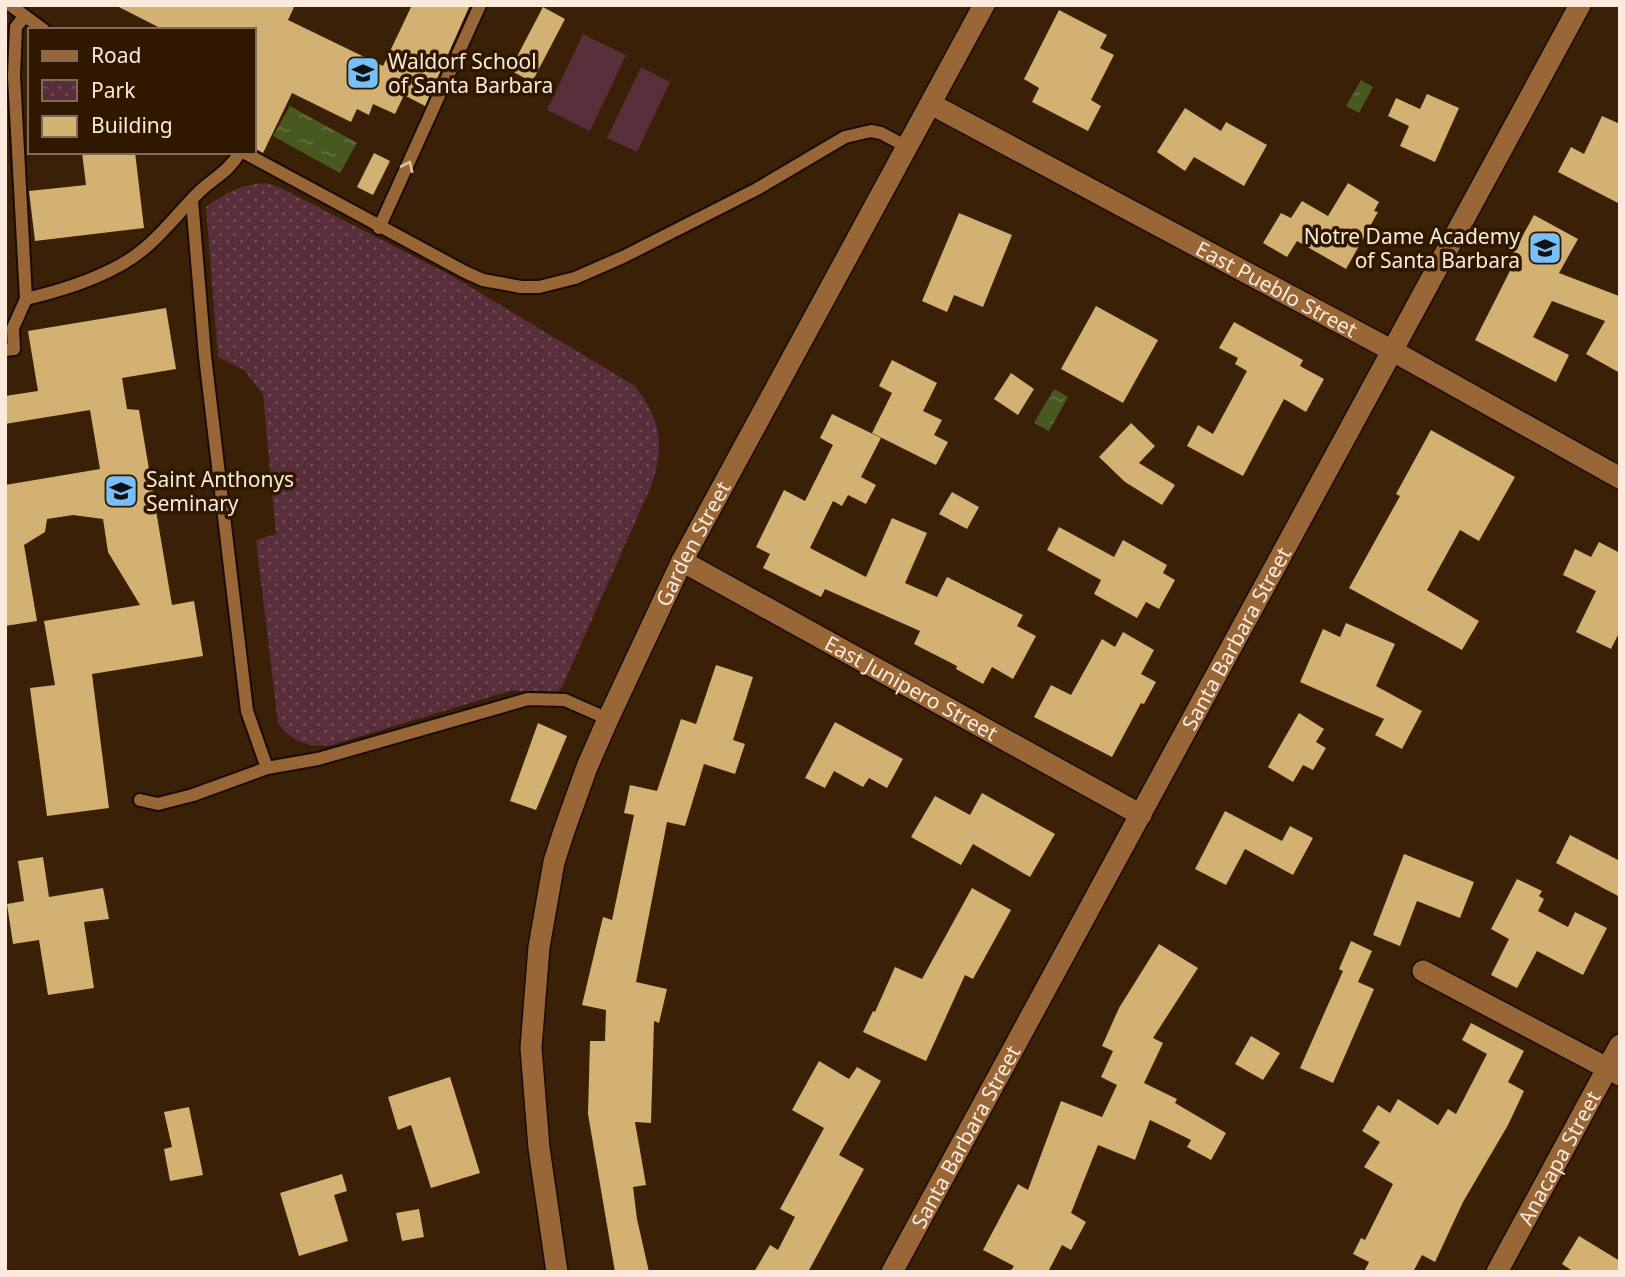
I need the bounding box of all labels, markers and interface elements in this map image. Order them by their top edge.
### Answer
legend [28,28,256,154]
text: Road [91,41,141,69]
place label: Waldorf School of Santa Barbara [388,47,553,99]
school or university icon: Waldorf School of Santa Barbara [344,54,382,92]
text: Park [91,76,136,104]
text: Building [91,111,173,139]
one-way arrow [400,161,414,173]
place label: Notre Dame Academy of Santa Barbara [1304,222,1520,274]
school or university icon: Notre Dame Academy of Santa Barbara [1526,229,1564,267]
street label: East Pueblo Street [1191,234,1363,344]
place label: Saint Anthonys Seminary [146,465,294,517]
school or university icon: Saint Anthonys Seminary [102,472,140,510]
street label: Garden Street [649,476,737,611]
street label: Santa Barbara Street [1175,542,1297,735]
street label: East Junipero Street [820,629,1003,747]
street label: Santa Barbara Street [904,1040,1027,1233]
street label: Anacapa Street [1511,1085,1607,1230]

